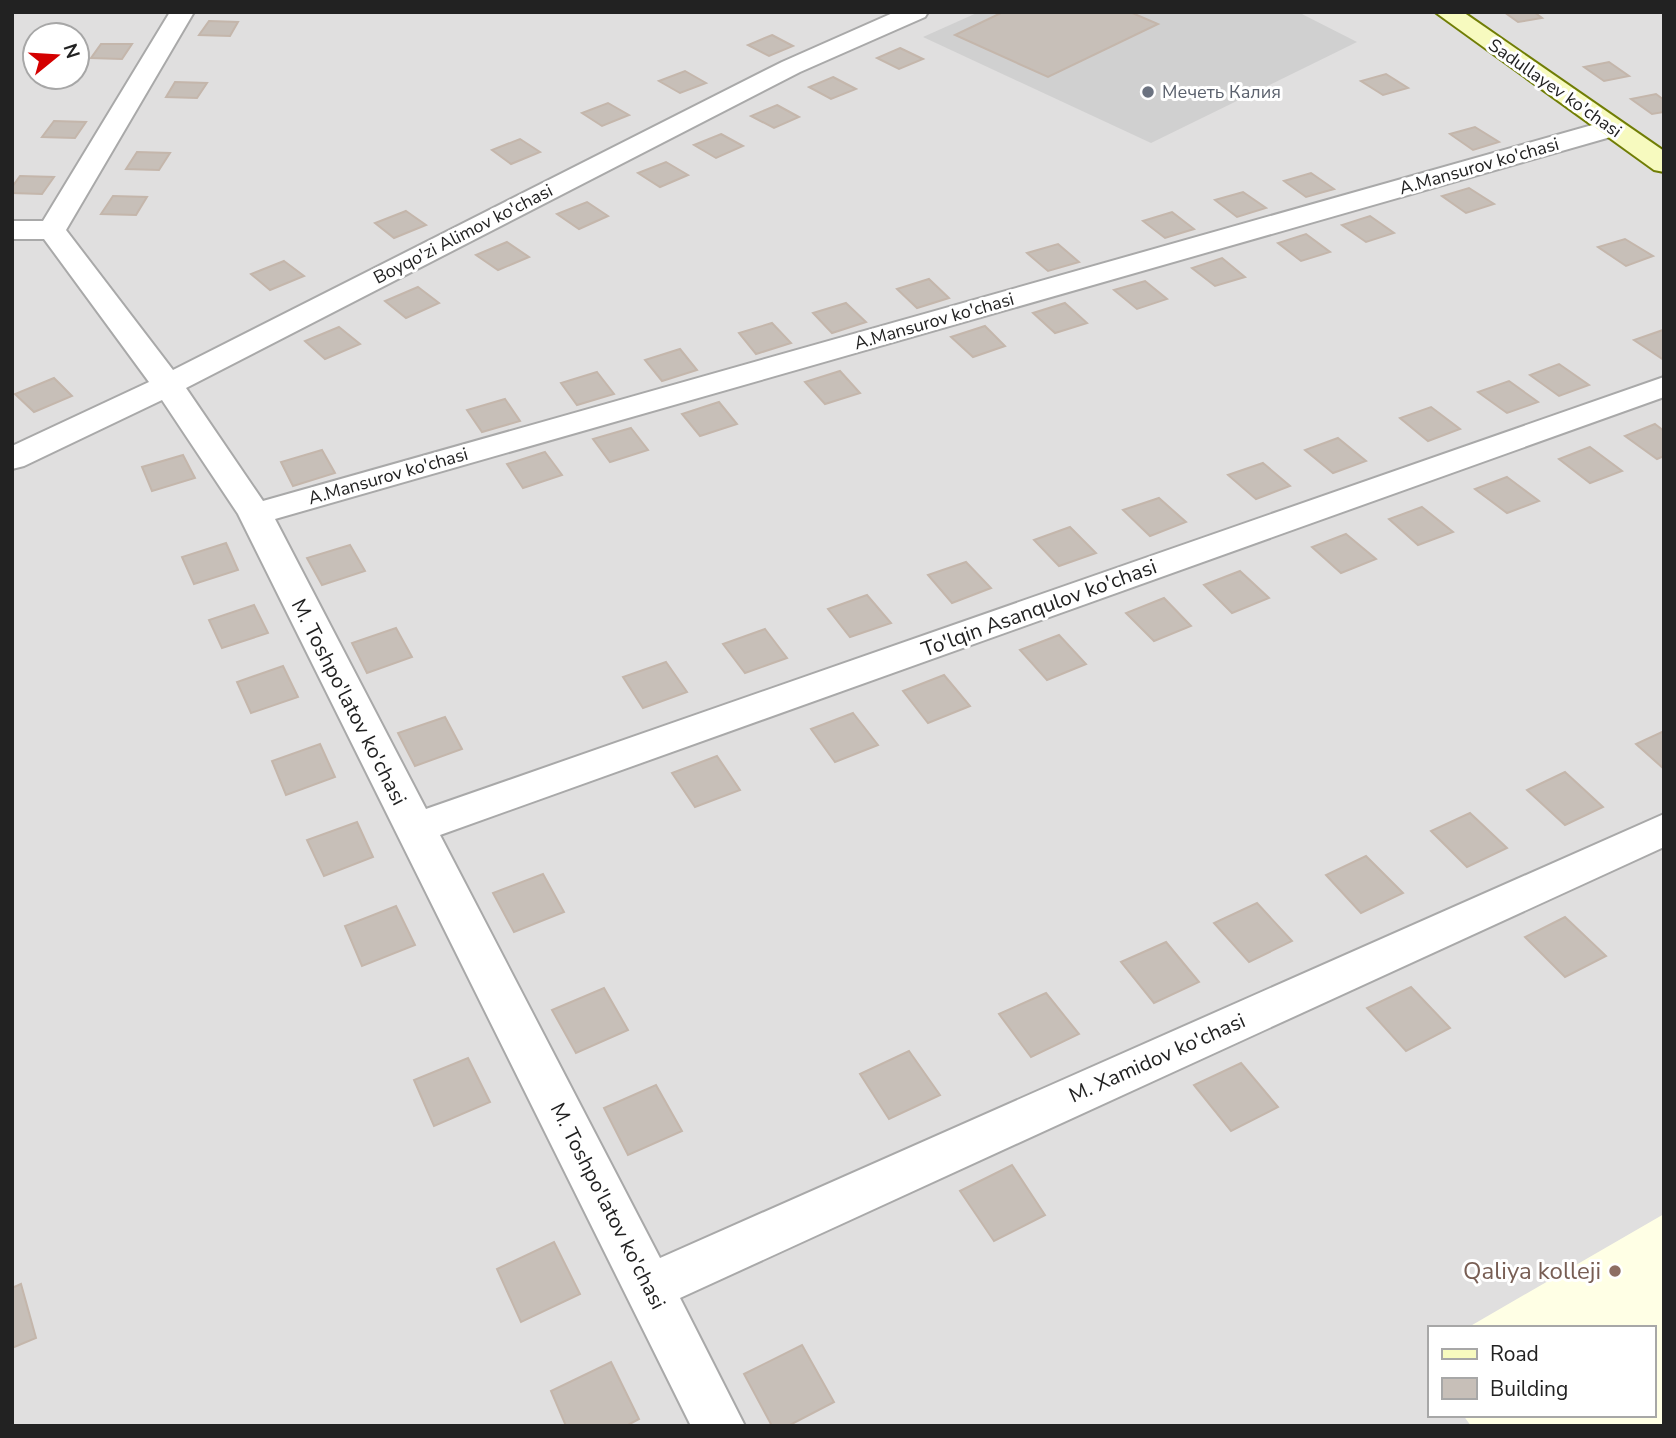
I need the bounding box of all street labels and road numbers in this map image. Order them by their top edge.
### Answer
street label: Sadullayev ko'chasi [1484,33,1626,143]
street label: A.Mansurov ko'chasi [1396,132,1562,200]
street label: Boyqo'zi Alimov ko'chasi [369,178,557,290]
street label: A.Mansurov ko'chasi [851,287,1017,355]
street label: A.Mansurov ko'chasi [305,442,471,510]
street label: To'lqin Asanqulov ko'chasi [917,552,1161,664]
street label: M. Toshpo'latov ko'chasi [285,594,413,810]
street label: M. Xamidov ko'chasi [1064,1007,1250,1109]
street label: M. Toshpo'latov ko'chasi [544,1098,672,1314]

